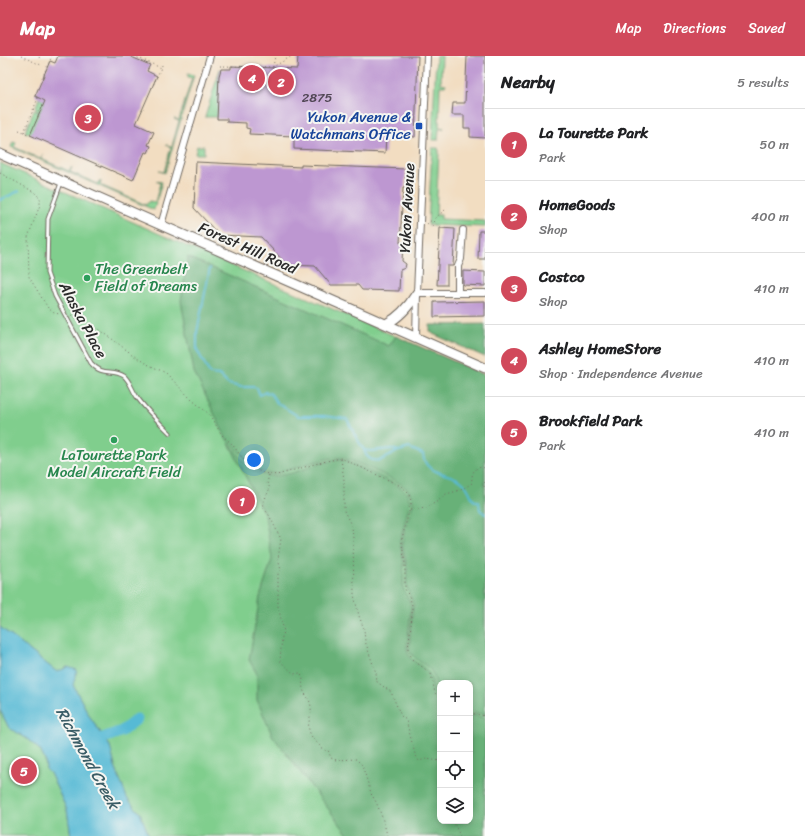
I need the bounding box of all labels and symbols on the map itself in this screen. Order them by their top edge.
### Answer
pin: 4 [239,63,265,93]
pin: 2 [268,67,294,97]
house number: 2875 [302,86,332,109]
pin: 3 [75,103,101,133]
place label: Yukon Avenue & Watchmans Office [290,104,411,147]
marker: Yukon Avenue & Watchmans Office [414,121,424,131]
street label: Yukon Avenue [392,162,422,254]
street label: Forest Hill Road [194,215,303,282]
place label: The Greenbelt Field of Dreams [95,256,198,299]
marker: The Greenbelt Field of Dreams [82,273,92,283]
street label: Alaska Place [51,276,114,363]
marker: LaTourette Park Model Aircraft Field [109,435,119,445]
place label: LaTourette Park Model Aircraft Field [47,442,182,485]
your location [244,450,264,470]
pin: 1 [229,486,255,516]
water label: Richmond Creek [48,702,129,817]
pin: 5 [11,756,37,786]

